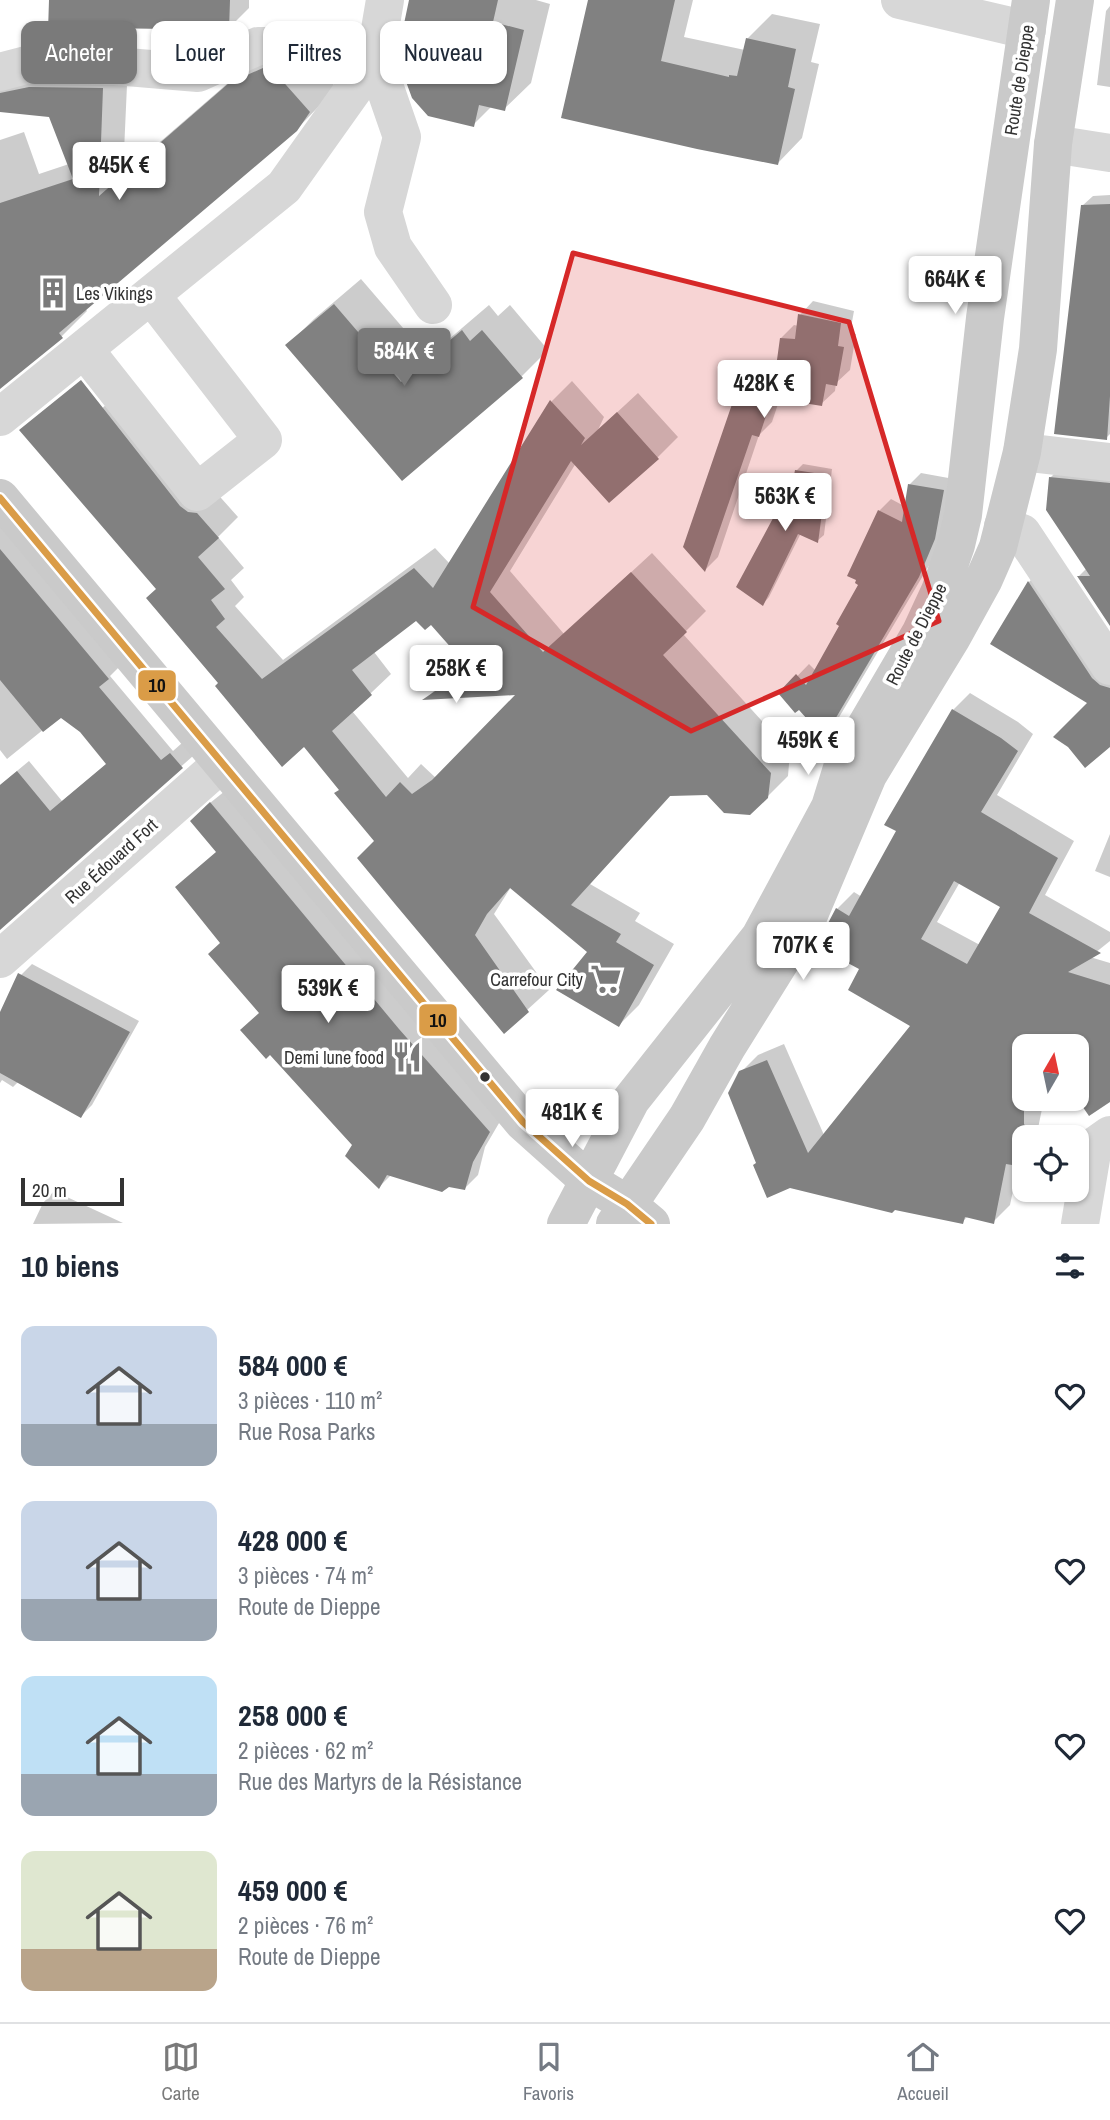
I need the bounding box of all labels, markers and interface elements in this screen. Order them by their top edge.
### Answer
chip: Acheter [21,21,137,84]
chip: Louer [151,21,249,84]
chip: Filtres [263,21,366,84]
chip: Nouveau [380,21,507,84]
street label: Route de Dieppe [998,23,1040,137]
pin: 845K € [62,142,176,202]
text: 845K € [89,149,149,180]
pin: 664K € [898,256,1012,316]
text: 664K € [925,263,985,294]
building icon: Les Vikings [36,276,70,310]
place label: Les Vikings [76,281,153,306]
pin: 584K € [347,328,461,388]
text: 584K € [374,335,434,366]
pin: 428K € [707,360,821,420]
text: 428K € [734,367,794,398]
pin: 563K € [728,474,842,533]
text: 563K € [755,480,815,511]
street label: Route de Dieppe [880,579,952,689]
pin: 258K € [399,646,513,705]
text: 258K € [426,652,486,683]
line badge: 10 [137,669,177,702]
text: 10 [148,672,166,698]
pin: 459K € [751,718,865,777]
text: 459K € [778,724,838,755]
street label: Rue Édouard Fort [59,813,163,909]
pin: 707K € [746,922,860,982]
text: 707K € [773,929,833,960]
supermarket icon: Carrefour City [589,962,623,996]
pin: 539K € [271,965,385,1025]
place label: Carrefour City [490,967,584,992]
text: 539K € [298,972,358,1003]
line badge: 10 [418,1003,458,1037]
text: 10 [429,1007,447,1033]
north arrow [1012,1034,1088,1111]
map controls [1012,1034,1089,1202]
restaurant icon: Demi lune food [390,1040,424,1074]
place label: Demi lune food [284,1045,384,1070]
unlabelled marker [478,1070,492,1084]
pin: 481K € [515,1090,629,1149]
text: 481K € [542,1096,602,1127]
button: locate [1012,1125,1089,1202]
scale bar [21,1175,124,1207]
text: 20 m [32,1177,67,1203]
text: 10 biens [21,1246,119,1286]
icon: filters [1051,1247,1089,1285]
text: 584 000 € [238,1345,347,1385]
icon: home [77,1354,161,1438]
icon: heart [1051,1377,1089,1415]
text: 3 pièces · 110 m² [238,1385,382,1416]
text: Rue Rosa Parks [238,1416,375,1447]
text: 428 000 € [238,1520,347,1560]
icon: home [77,1529,161,1613]
icon: heart [1051,1552,1089,1590]
text: 3 pièces · 74 m² [238,1560,373,1591]
text: Route de Dieppe [238,1591,381,1622]
text: 258 000 € [238,1695,347,1735]
icon: home [77,1704,161,1788]
icon: heart [1051,1727,1089,1765]
text: 2 pièces · 62 m² [238,1735,373,1766]
text: Rue des Martyrs de la Résistance [238,1766,522,1797]
text: 459 000 € [238,1870,347,1910]
icon: home [77,1879,161,1963]
icon: heart [1051,1902,1089,1940]
text: 2 pièces · 76 m² [238,1910,373,1941]
text: Route de Dieppe [238,1941,381,1972]
tab: Carte [162,2038,200,2106]
tab: Favoris [523,2038,574,2106]
tab: Accueil [897,2038,948,2106]

